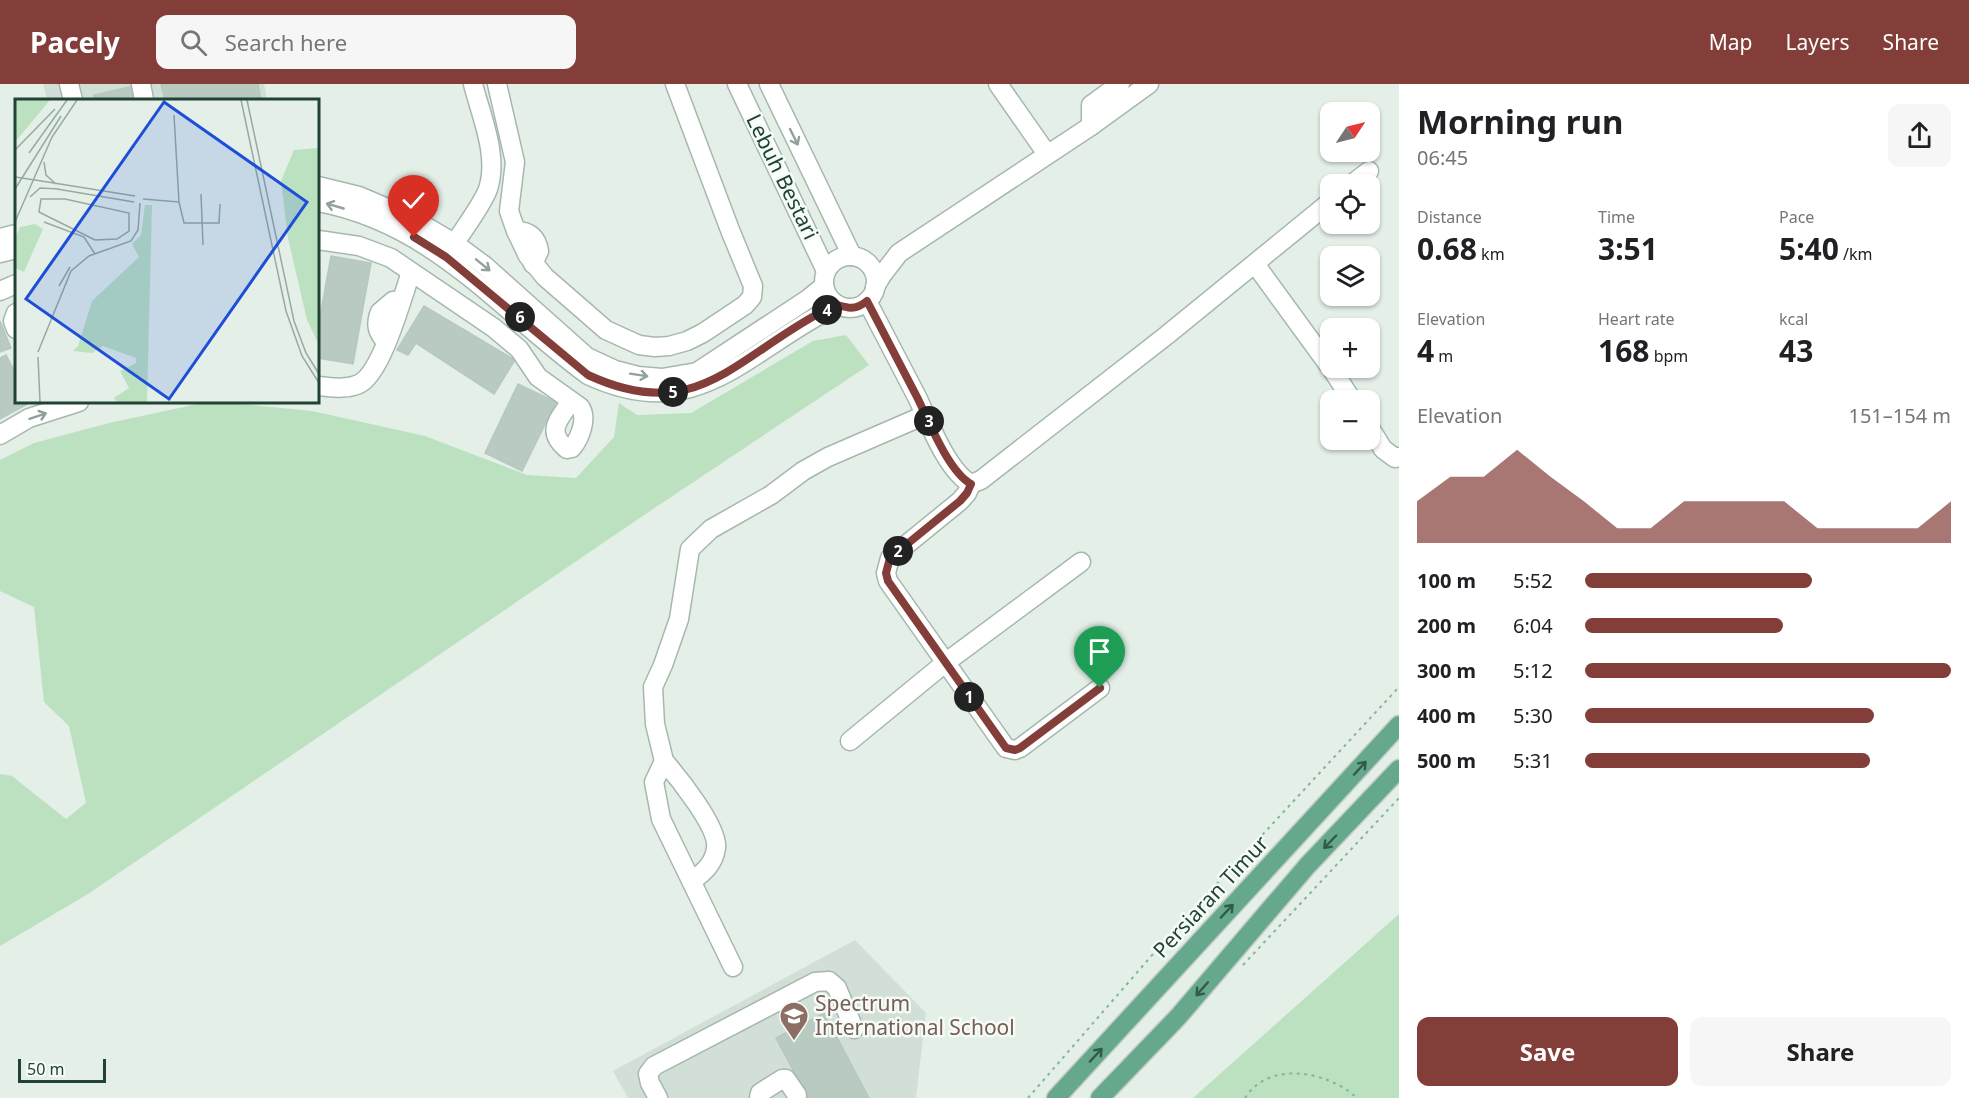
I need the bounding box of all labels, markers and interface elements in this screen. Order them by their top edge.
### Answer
search box [156,15,576,69]
text: Pacely [30,23,120,61]
icon: search [177,26,210,59]
text: Search here [225,27,347,57]
text: Map [1709,28,1753,56]
text: Layers [1786,28,1850,56]
text: Share [1883,28,1939,56]
inset map [15,99,320,404]
text: Morning run [1417,99,1623,144]
north arrow [1320,102,1380,162]
map controls [1320,102,1380,450]
button: share [1888,104,1951,167]
street label: Lebuh Bestari [740,109,825,244]
one-way arrow [789,127,800,145]
text: 06:45 [1417,144,1468,171]
button: locate [1320,174,1380,234]
pin [388,175,439,237]
icon: check [397,184,430,217]
one-way arrow [326,200,345,211]
text: Distance [1417,206,1482,228]
text: Time [1598,206,1635,228]
text: Pace [1779,206,1814,228]
text: 0.68 [1417,228,1477,269]
text: 3:51 [1598,228,1658,269]
text: 5:40 [1779,228,1839,269]
text: km [1477,243,1505,265]
text: /km [1839,243,1873,265]
button: layers [1320,246,1380,306]
one-way arrow [475,258,491,271]
pin: 4 [812,295,842,325]
text: 4 [822,299,832,321]
pin: 6 [505,302,535,332]
text: 6 [515,306,525,328]
text: Elevation [1417,308,1485,330]
text: Heart rate [1598,308,1674,330]
text: kcal [1779,308,1808,330]
button: + [1320,318,1380,378]
text: 4 [1417,330,1434,371]
text: 168 [1598,330,1649,371]
text: 43 [1779,330,1813,371]
text: m [1434,345,1453,367]
text: bpm [1649,345,1688,367]
one-way arrow [629,370,649,381]
pin: 5 [658,377,688,407]
text: 5 [668,381,678,403]
button: − [1320,390,1380,450]
text: Elevation [1417,402,1502,429]
text: 151–154 m [1848,402,1951,429]
pin: 3 [914,406,944,436]
one-way arrow [28,409,47,420]
text: 3 [924,410,934,432]
pin: 2 [883,536,913,566]
text: 2 [893,540,903,562]
text: 100 m [1417,567,1476,594]
text: 5:52 [1513,567,1553,594]
text: 200 m [1417,612,1476,639]
text: 6:04 [1513,612,1553,639]
pin [1074,626,1125,688]
icon: arrive [1083,635,1116,668]
text: 300 m [1417,657,1476,684]
text: 5:12 [1513,657,1553,684]
pin: 1 [954,682,984,712]
text: 1 [964,686,974,708]
text: 400 m [1417,702,1476,729]
text: 5:30 [1513,702,1553,729]
text: 500 m [1417,747,1476,774]
text: 5:31 [1513,747,1553,774]
one-way arrow [1353,761,1367,776]
street label: Persiaran Timur [1146,829,1274,963]
one-way arrow [1323,834,1337,849]
one-way arrow [1220,904,1234,919]
one-way arrow [1195,981,1208,997]
place label: Spectrum International School [815,989,1015,1041]
school or university icon: Spectrum International School [778,1000,810,1042]
button: Save [1417,1017,1678,1086]
button: Share [1690,1017,1951,1086]
one-way arrow [1089,1048,1103,1063]
scale bar [18,1056,106,1084]
text: 50 m [27,1058,64,1080]

